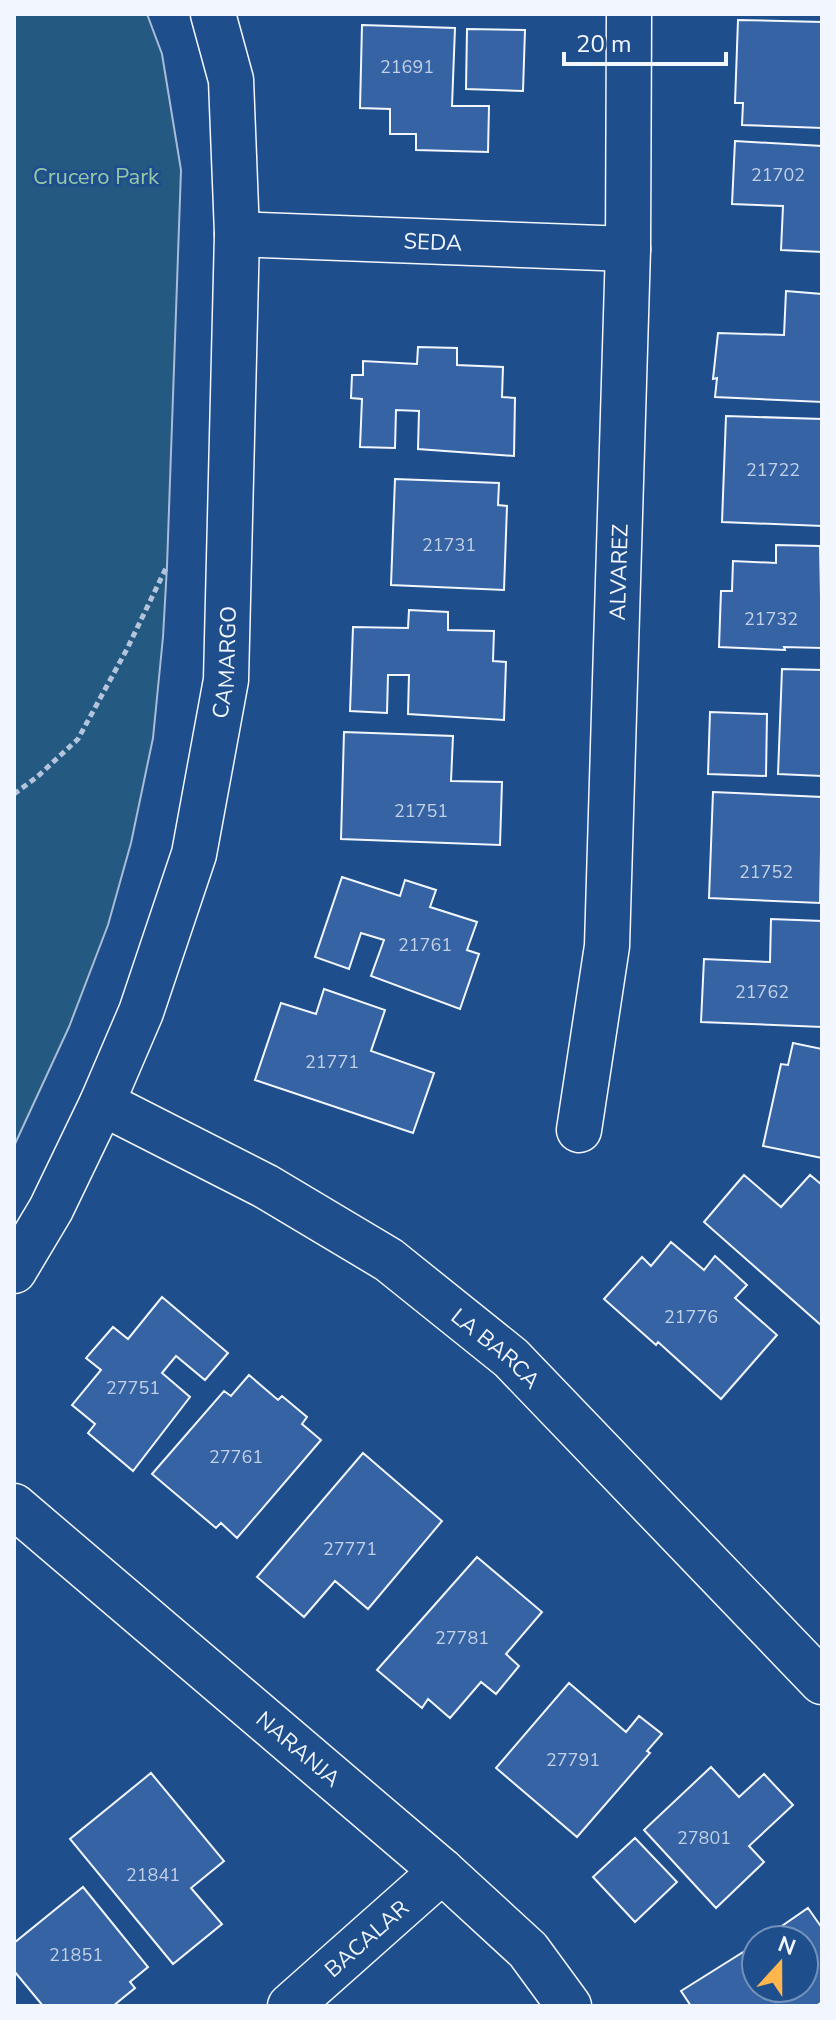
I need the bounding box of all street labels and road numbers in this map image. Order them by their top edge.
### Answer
street label: SEDA [403,226,463,259]
street label: ALVAREZ [603,524,636,621]
street label: CAMARGO [205,606,244,721]
street label: LA BARCA [445,1302,547,1396]
street label: NARANJA [249,1705,347,1794]
street label: BACALAR [318,1893,416,1985]

